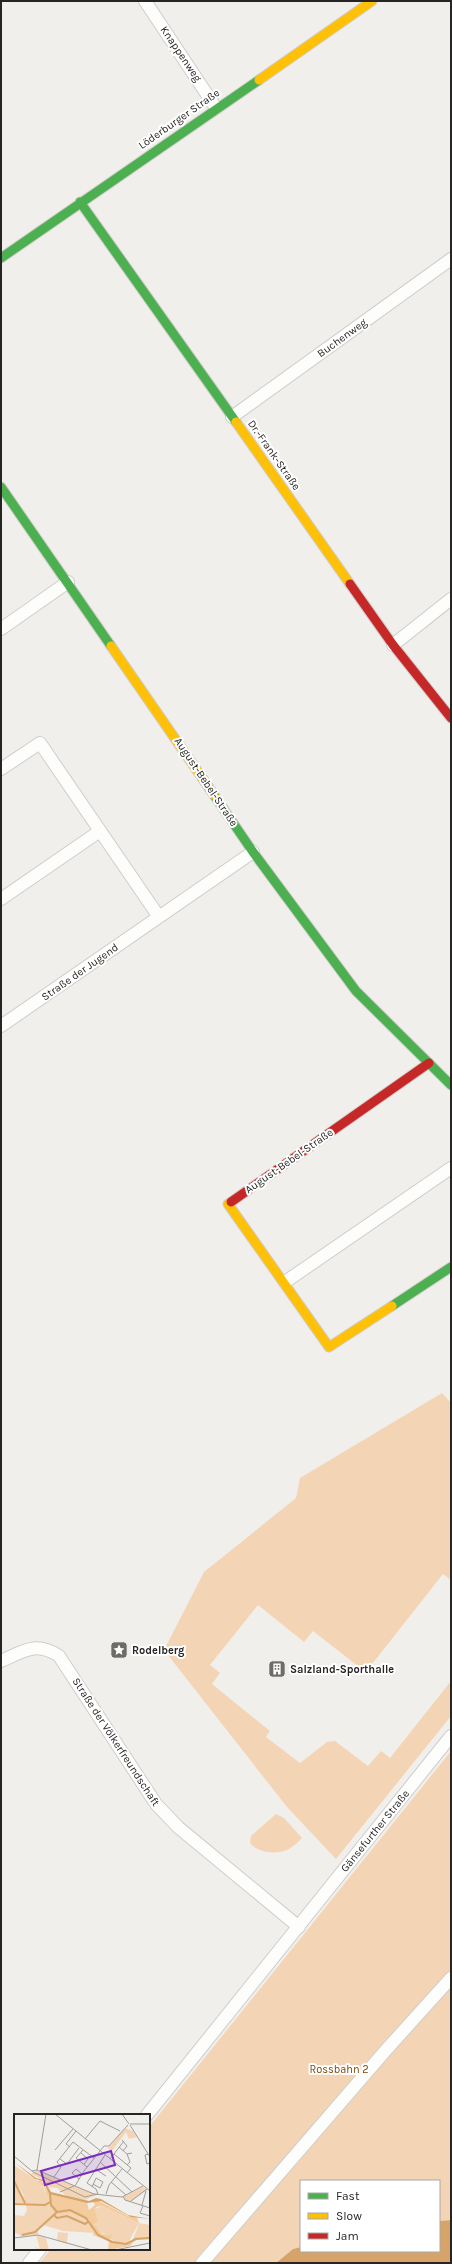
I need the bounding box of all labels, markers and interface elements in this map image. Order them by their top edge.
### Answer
street label: Knappenweg [158,24,205,85]
street label: Löderburger Straße [136,86,222,152]
street label: Buchenweg [315,315,370,360]
street label: Dr.-Frank-Straße [245,417,303,493]
street label: August-Bebel-Straße [171,735,241,829]
street label: Straße der Jugend [39,941,121,1003]
street label: August-Bebel-Straße [243,1126,336,1196]
place icon: Rodelberg [109,1640,129,1660]
place label: Rodelberg [132,1644,185,1657]
building icon: Salzland-Sporthalle [267,1659,287,1679]
place label: Salzland-Sporthalle [290,1663,394,1676]
street label: Straße der Völkerfreundschaft [70,1675,162,1809]
street label: Gänsefurther Straße [338,1787,412,1875]
park label: Rossbahn 2 [309,2063,369,2076]
inset map [14,2114,150,2250]
legend [300,2180,440,2252]
text: Fast [336,2189,360,2203]
text: Slow [336,2209,362,2223]
text: Jam [336,2229,359,2243]

